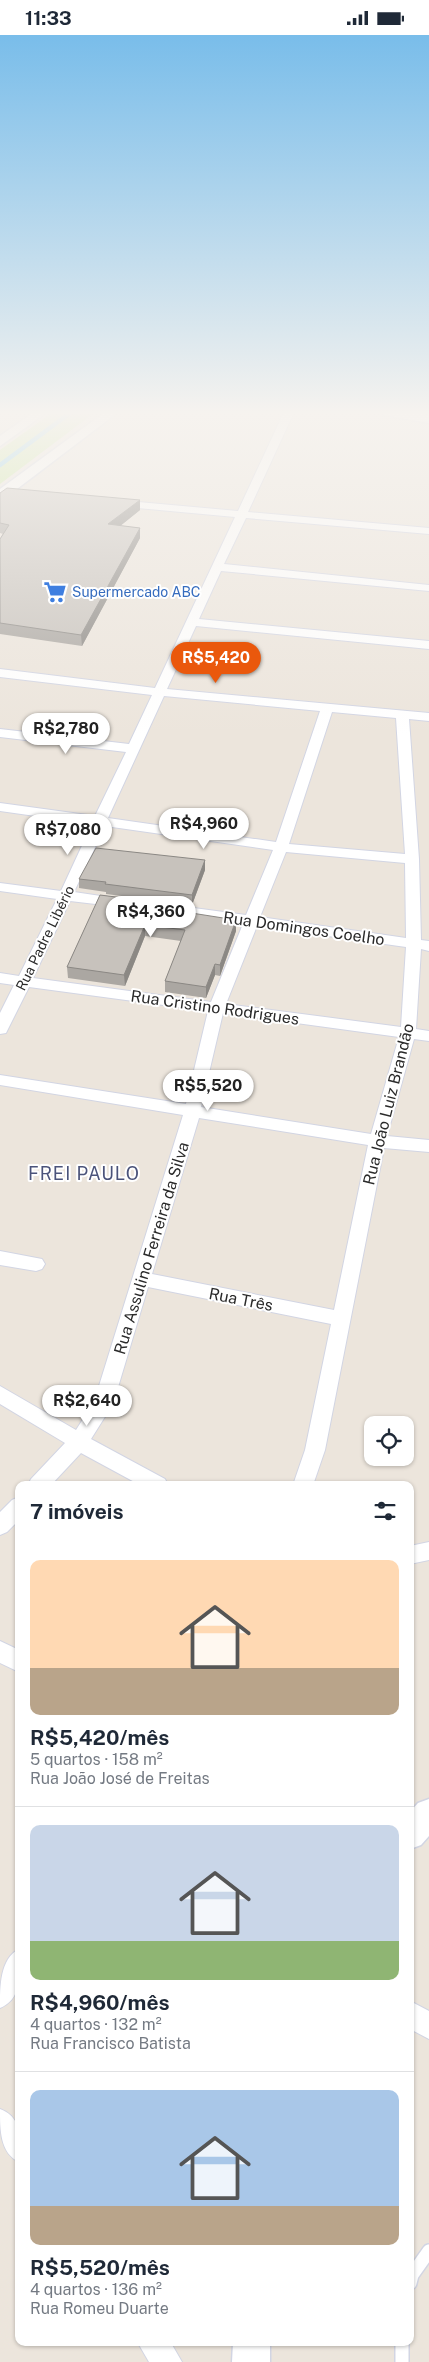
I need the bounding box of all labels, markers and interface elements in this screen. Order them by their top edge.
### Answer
text: 11:33 [25,7,72,29]
supermarket icon: Supermercado ABC [42,579,68,605]
place label: Supermercado ABC [72,584,201,600]
pin: R$5,420 [170,641,262,684]
text: R$5,420 [182,648,250,667]
pin: R$2,780 [20,713,112,755]
text: R$2,780 [33,719,99,738]
pin: R$4,960 [158,807,250,850]
pin: R$7,080 [22,813,114,856]
text: R$4,960 [170,814,238,833]
text: R$7,080 [35,820,101,839]
street label: Rua Padre Libério [13,883,77,993]
pin: R$4,360 [105,895,197,938]
text: R$4,360 [117,902,185,921]
street label: Rua Domingos Coelho [222,908,386,949]
street label: Rua Cristino Rodrigues [130,986,300,1029]
street label: Rua João Luiz Brandão [359,1021,418,1187]
pin: R$5,520 [162,1069,254,1112]
text: R$5,520 [174,1076,242,1095]
street label: Rua Assulino Ferreira da Silva [110,1140,193,1357]
district label: FREI PAULO [28,1163,140,1184]
street label: Rua Três [207,1284,275,1315]
pin: R$2,640 [41,1385,133,1427]
text: R$2,640 [53,1391,121,1410]
map controls [364,1416,414,1466]
button: locate [364,1416,414,1466]
icon: filters [371,1497,399,1525]
text: 7 imóveis [30,1499,124,1524]
icon: home [170,1592,260,1682]
text: R$5,420/mês [30,1725,169,1750]
text: 5 quartos · 158 m² [30,1750,163,1769]
text: Rua João José de Freitas [30,1769,210,1788]
icon: home [170,1858,260,1948]
text: R$4,960/mês [30,1990,170,2015]
text: 4 quartos · 132 m² [30,2015,162,2034]
text: Rua Francisco Batista [30,2034,191,2053]
icon: home [170,2123,260,2213]
text: R$5,520/mês [30,2255,170,2280]
text: 4 quartos · 136 m² [30,2280,162,2299]
text: Rua Romeu Duarte [30,2299,169,2318]

